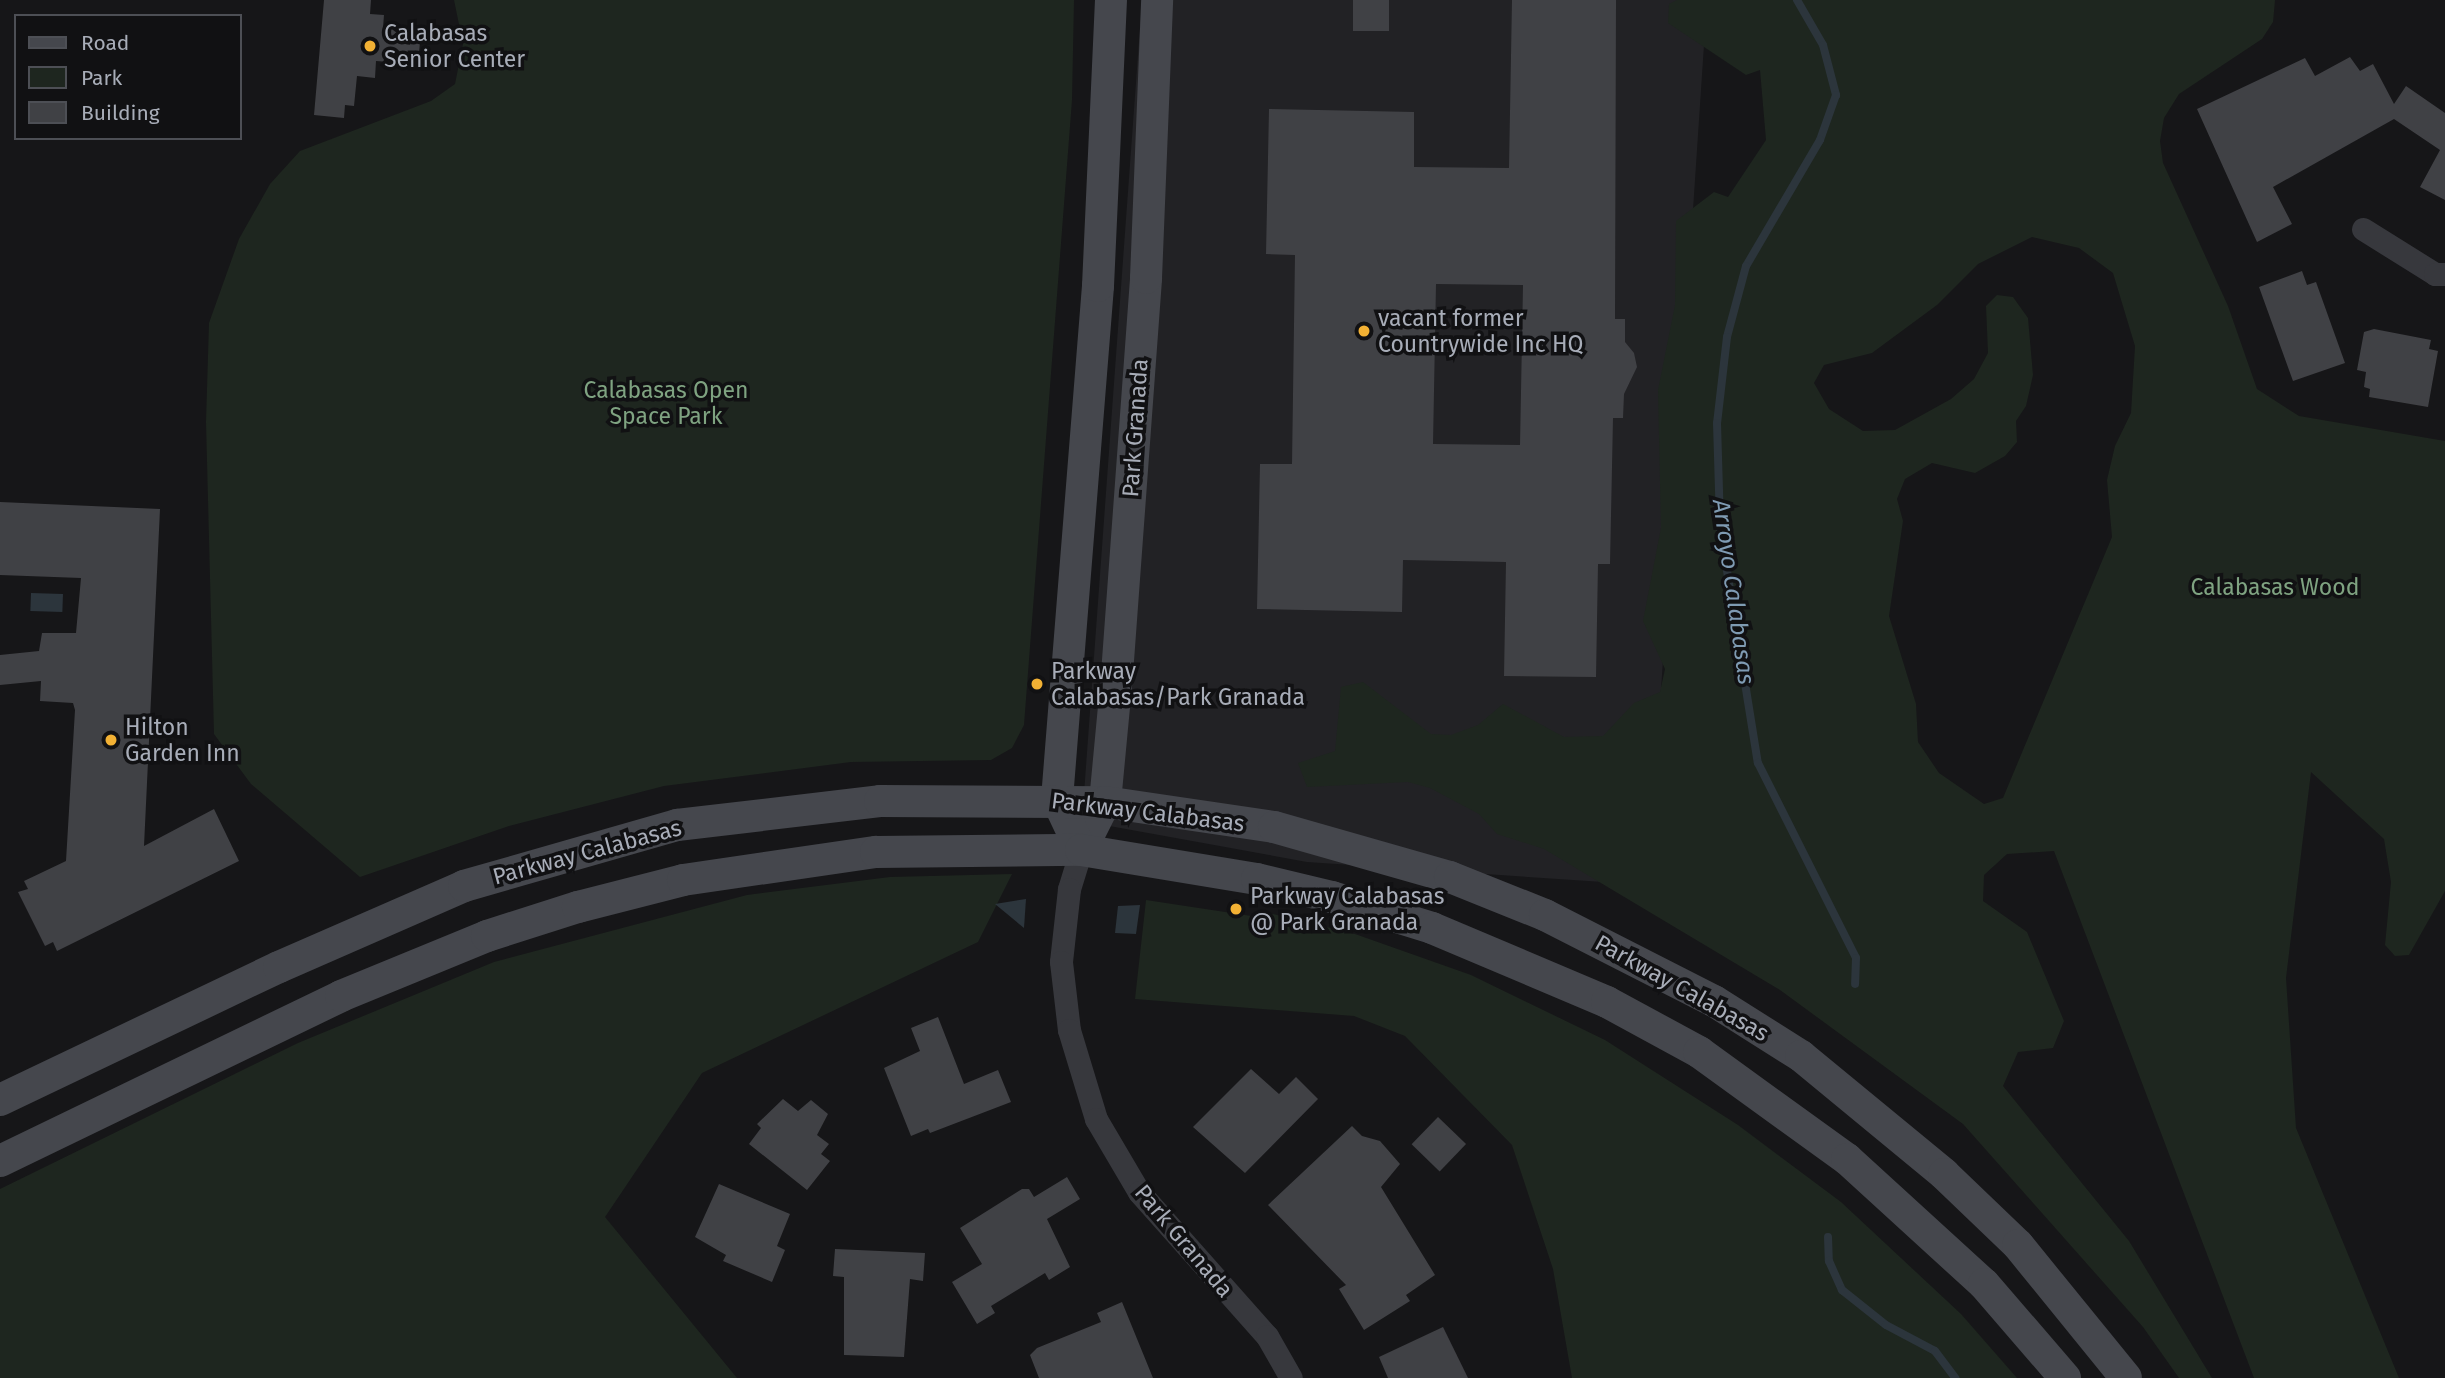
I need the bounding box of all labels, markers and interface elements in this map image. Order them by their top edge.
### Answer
legend [14,14,242,140]
place label: Calabasas Senior Center [384,19,525,73]
text: Road [81,30,129,56]
marker: Calabasas Senior Center [362,38,378,54]
text: Park [81,65,122,91]
text: Building [81,100,160,126]
place label: vacant former Countrywide Inc HQ [1378,304,1583,358]
marker: vacant former Countrywide Inc HQ [1356,323,1372,339]
street label: Park Granada [1116,358,1154,498]
park label: Calabasas Open Space Park [583,376,749,430]
water label: Arroyo Calabasas [1706,497,1760,687]
park label: Calabasas Wood [2191,573,2359,601]
place label: Parkway Calabasas/Park Granada [1051,657,1305,711]
marker: Parkway Calabasas/Park Granada [1029,676,1045,692]
place label: Hilton Garden Inn [125,713,240,767]
marker: Hilton Garden Inn [103,732,119,748]
street label: Parkway Calabasas [1050,786,1246,838]
street label: Parkway Calabasas [490,814,684,890]
place label: Parkway Calabasas @ Park Granada [1250,882,1444,936]
marker: Parkway Calabasas @ Park Granada [1228,901,1244,917]
street label: Parkway Calabasas [1590,929,1774,1047]
street label: Park Granada [1129,1179,1239,1303]

